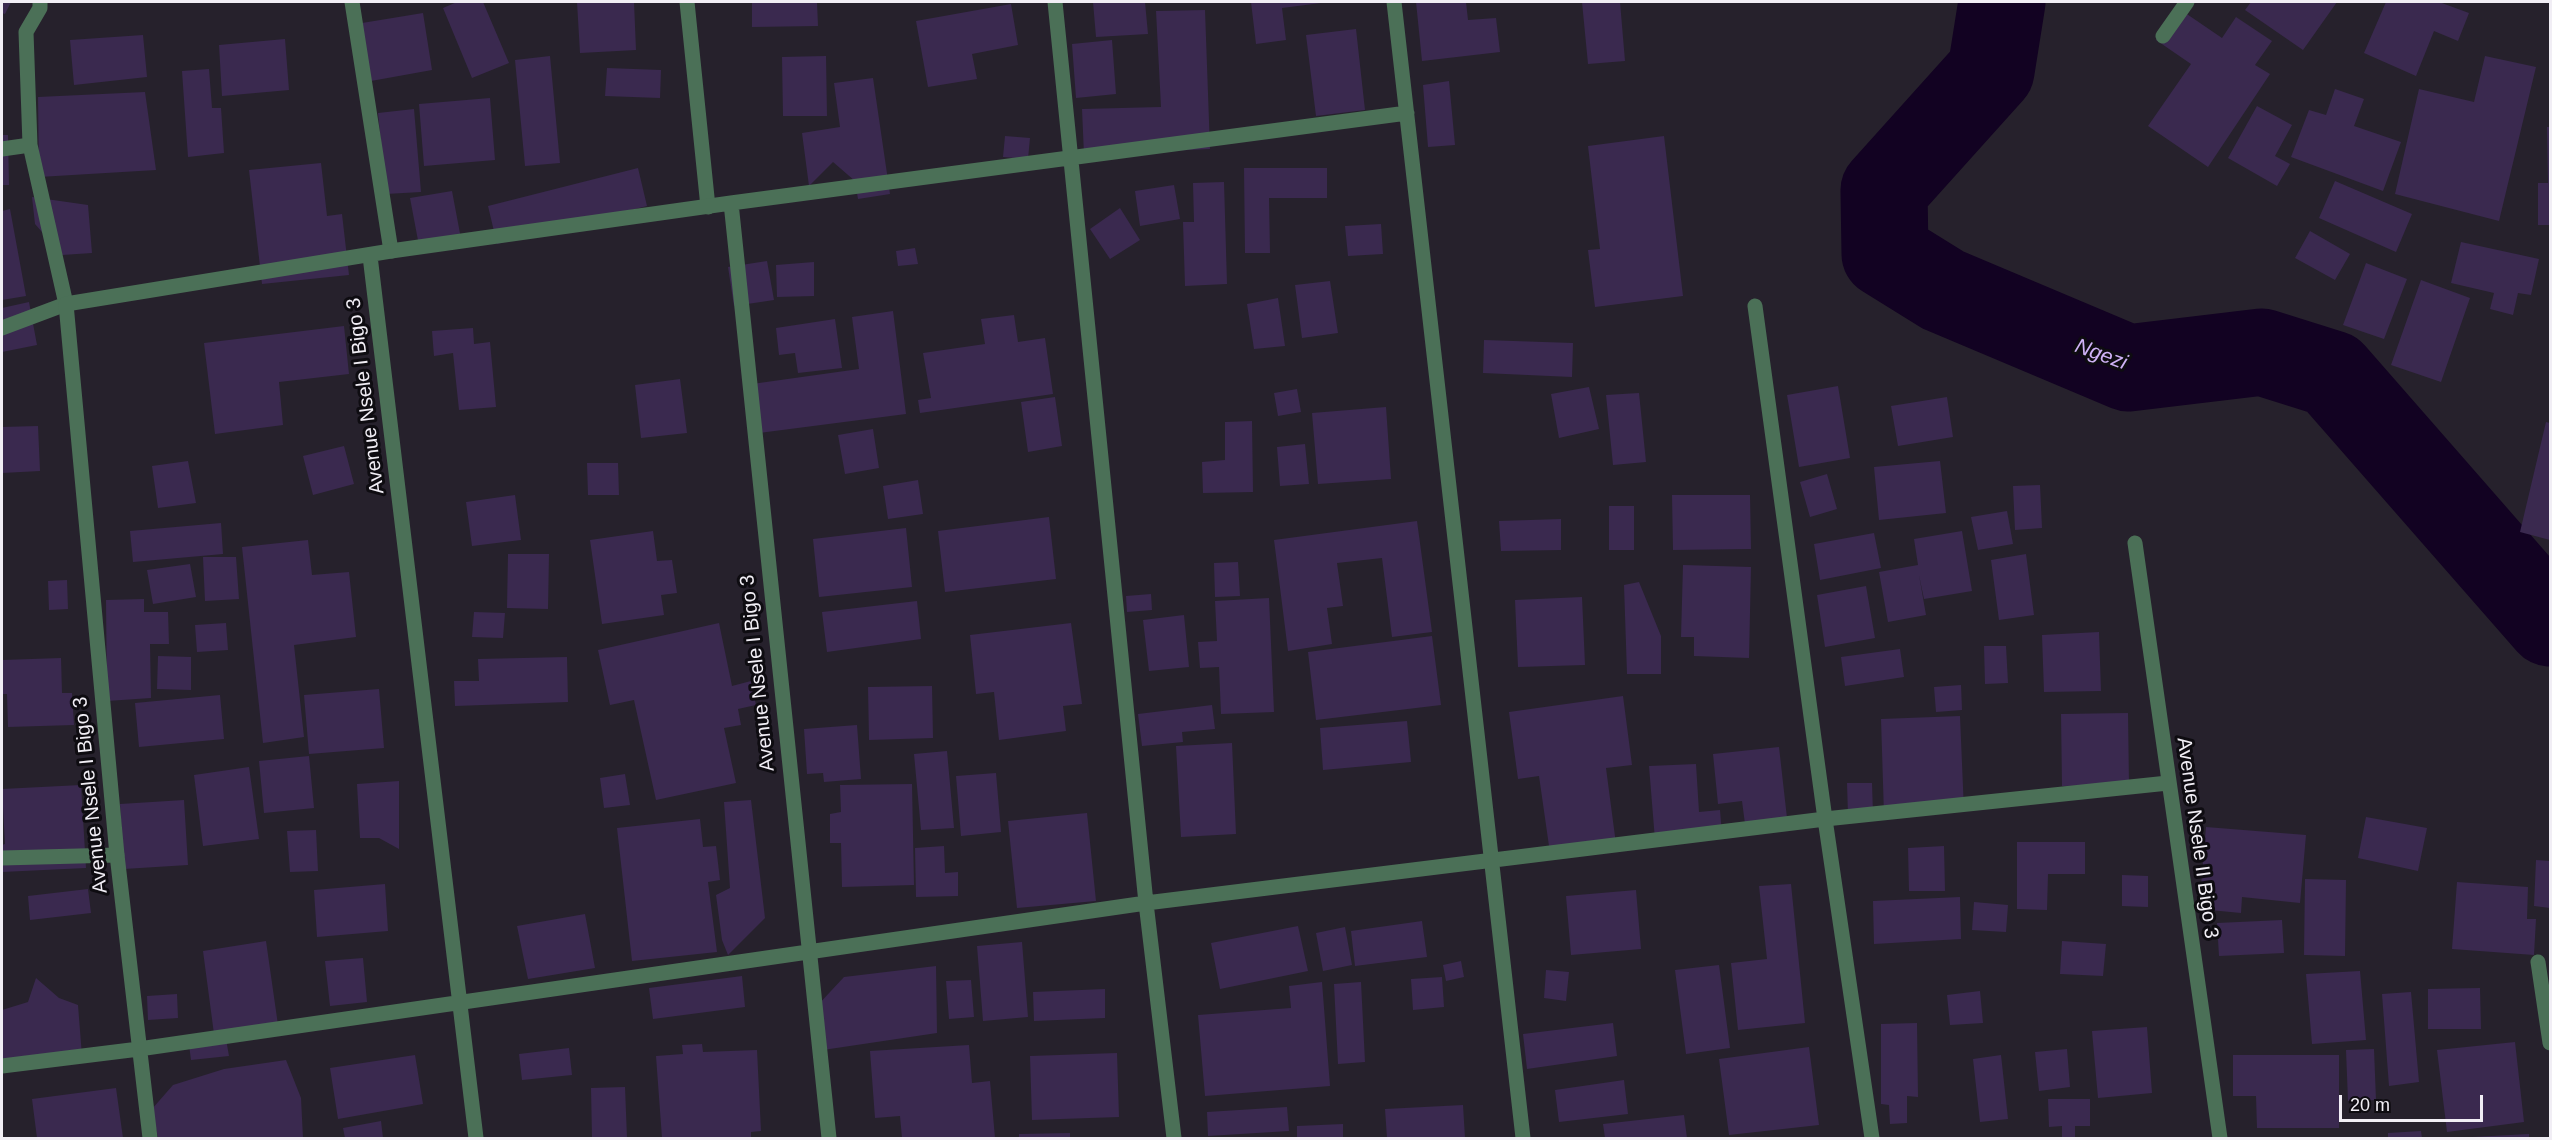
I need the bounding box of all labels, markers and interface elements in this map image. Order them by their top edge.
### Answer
street label: Avenue Nsele I Bigo 3 [342,297,390,495]
water label: Ngezi [2071,334,2131,376]
street label: Avenue Nsele I Bigo 3 [736,574,780,772]
street label: Avenue Nsele I Bigo 3 [69,696,113,894]
street label: Avenue Nsele II Bigo 3 [2171,736,2223,940]
scale bar [2342,1083,2486,1121]
text: 20 m [2350,1095,2390,1115]

